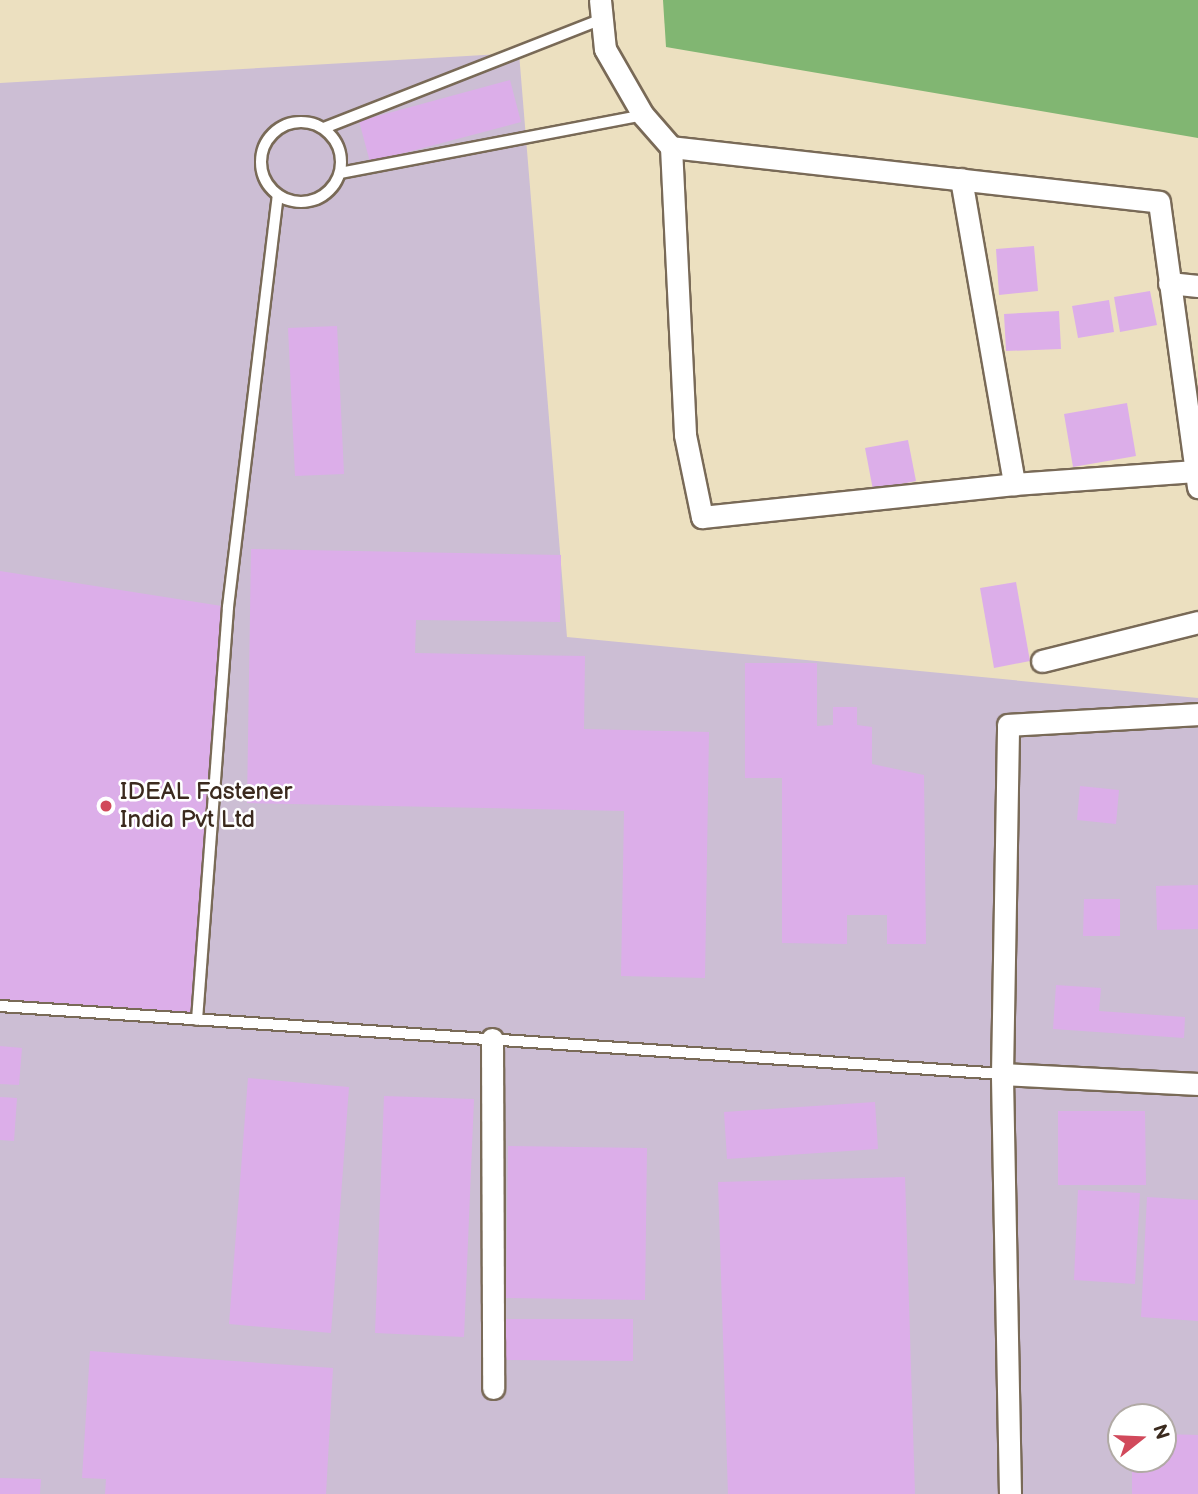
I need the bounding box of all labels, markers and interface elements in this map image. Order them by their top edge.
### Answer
place label: IDEAL Fastener India Pvt Ltd [120,778,292,834]
marker: IDEAL Fastener India Pvt Ltd [98,798,114,814]
north arrow [1107,1403,1177,1473]
text: N [1147,1422,1174,1442]

